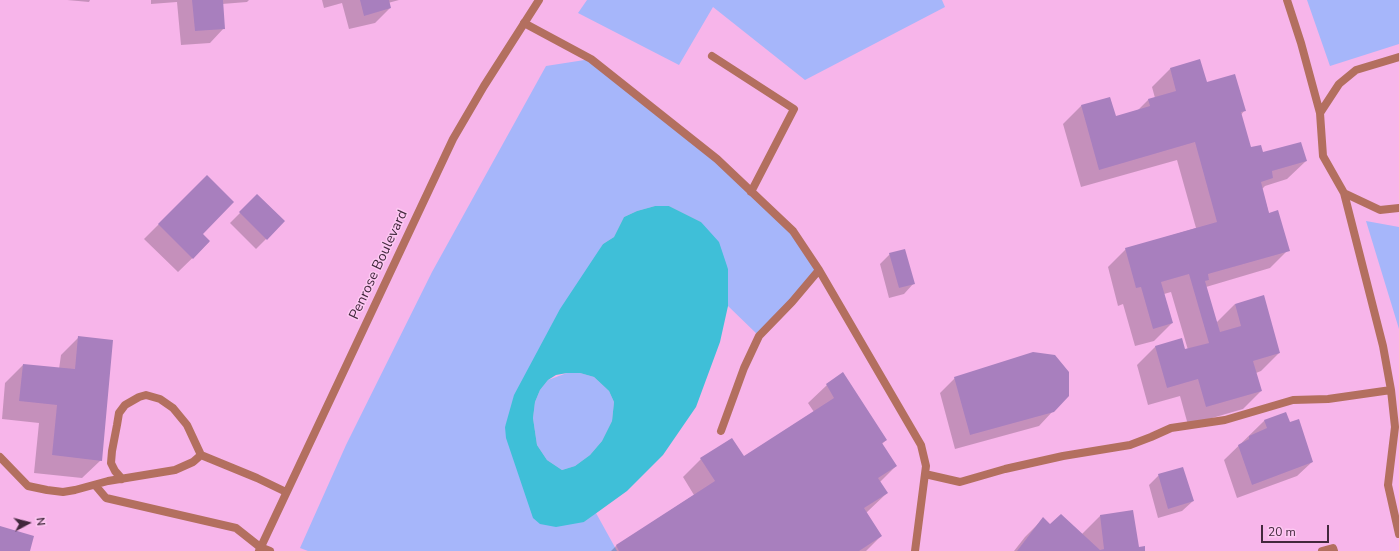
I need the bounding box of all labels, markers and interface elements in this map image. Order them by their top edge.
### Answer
street label: Penrose Boulevard [346,208,412,322]
north arrow [8,503,48,543]
text: N [32,516,48,526]
scale bar [1263,517,1331,543]
text: 20 m [1268,524,1296,540]

